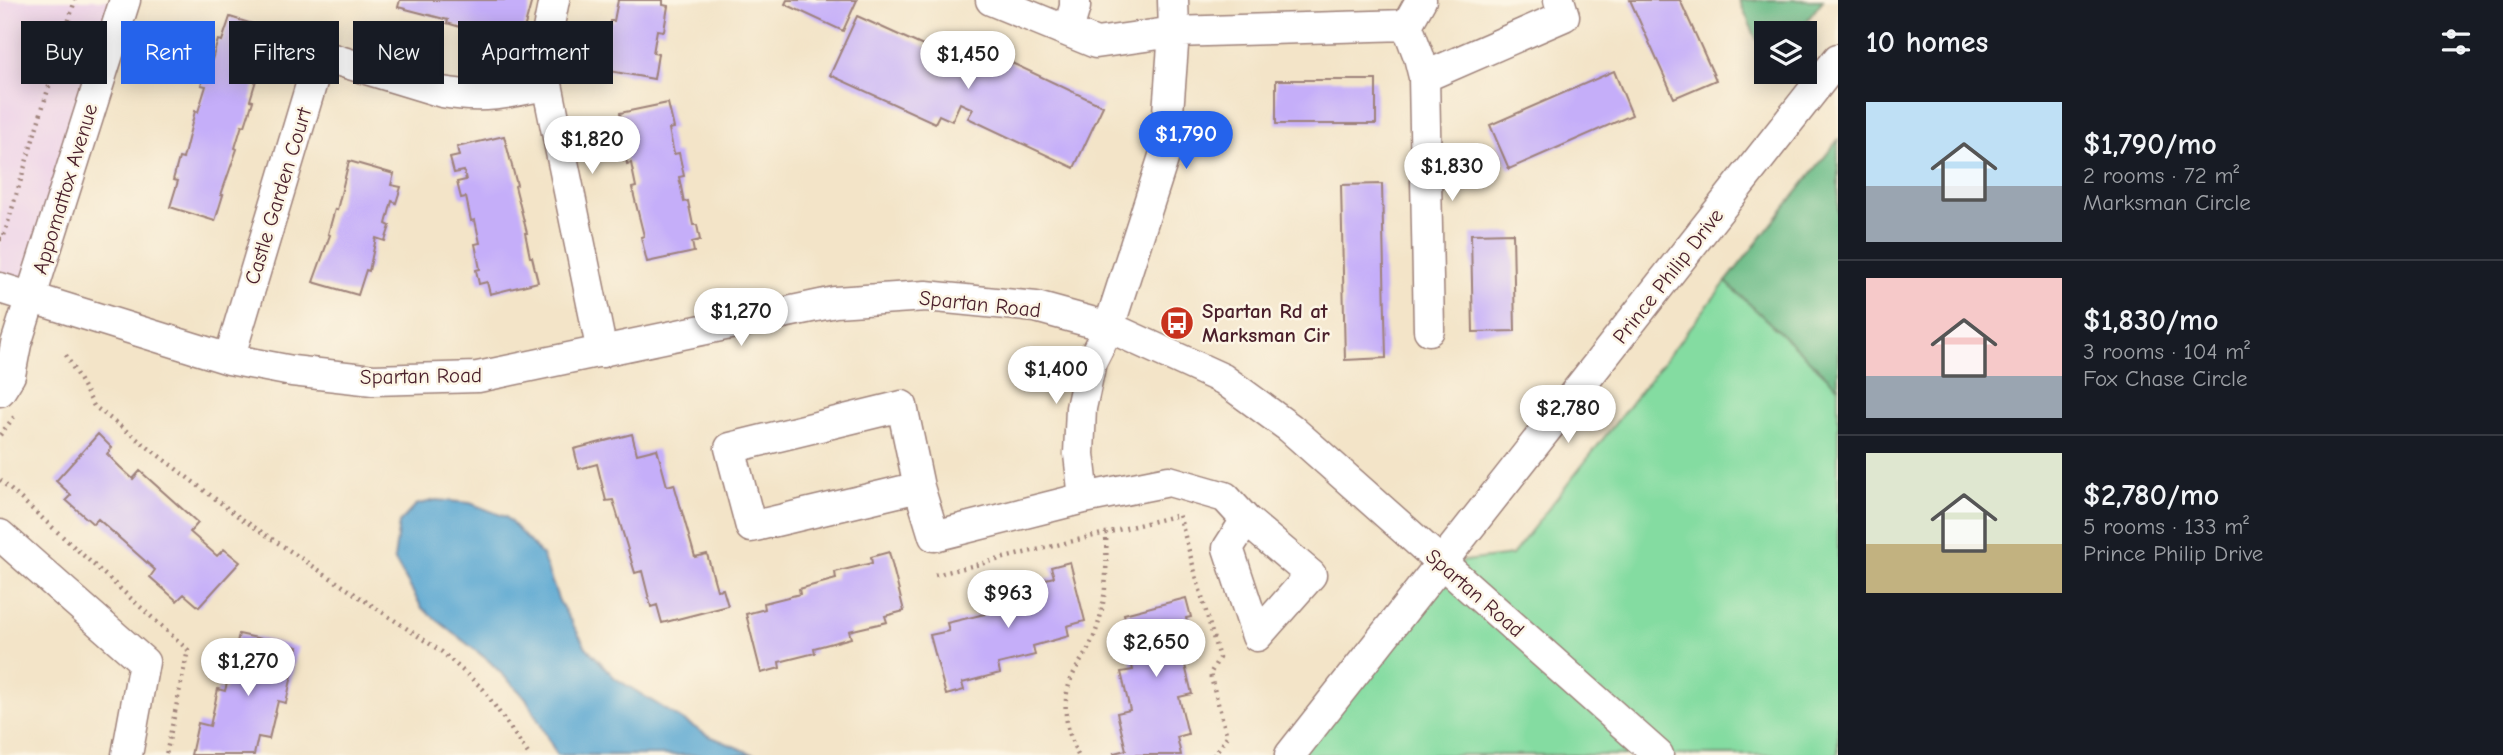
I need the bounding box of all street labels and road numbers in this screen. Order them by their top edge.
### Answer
street label: Appomattox Avenue [28,101,102,277]
street label: Castle Garden Court [240,104,317,287]
street label: Prince Philip Drive [1608,204,1728,348]
street label: Spartan Road [918,286,1042,322]
street label: Spartan Road [360,363,482,389]
street label: Spartan Road [1421,544,1529,642]

